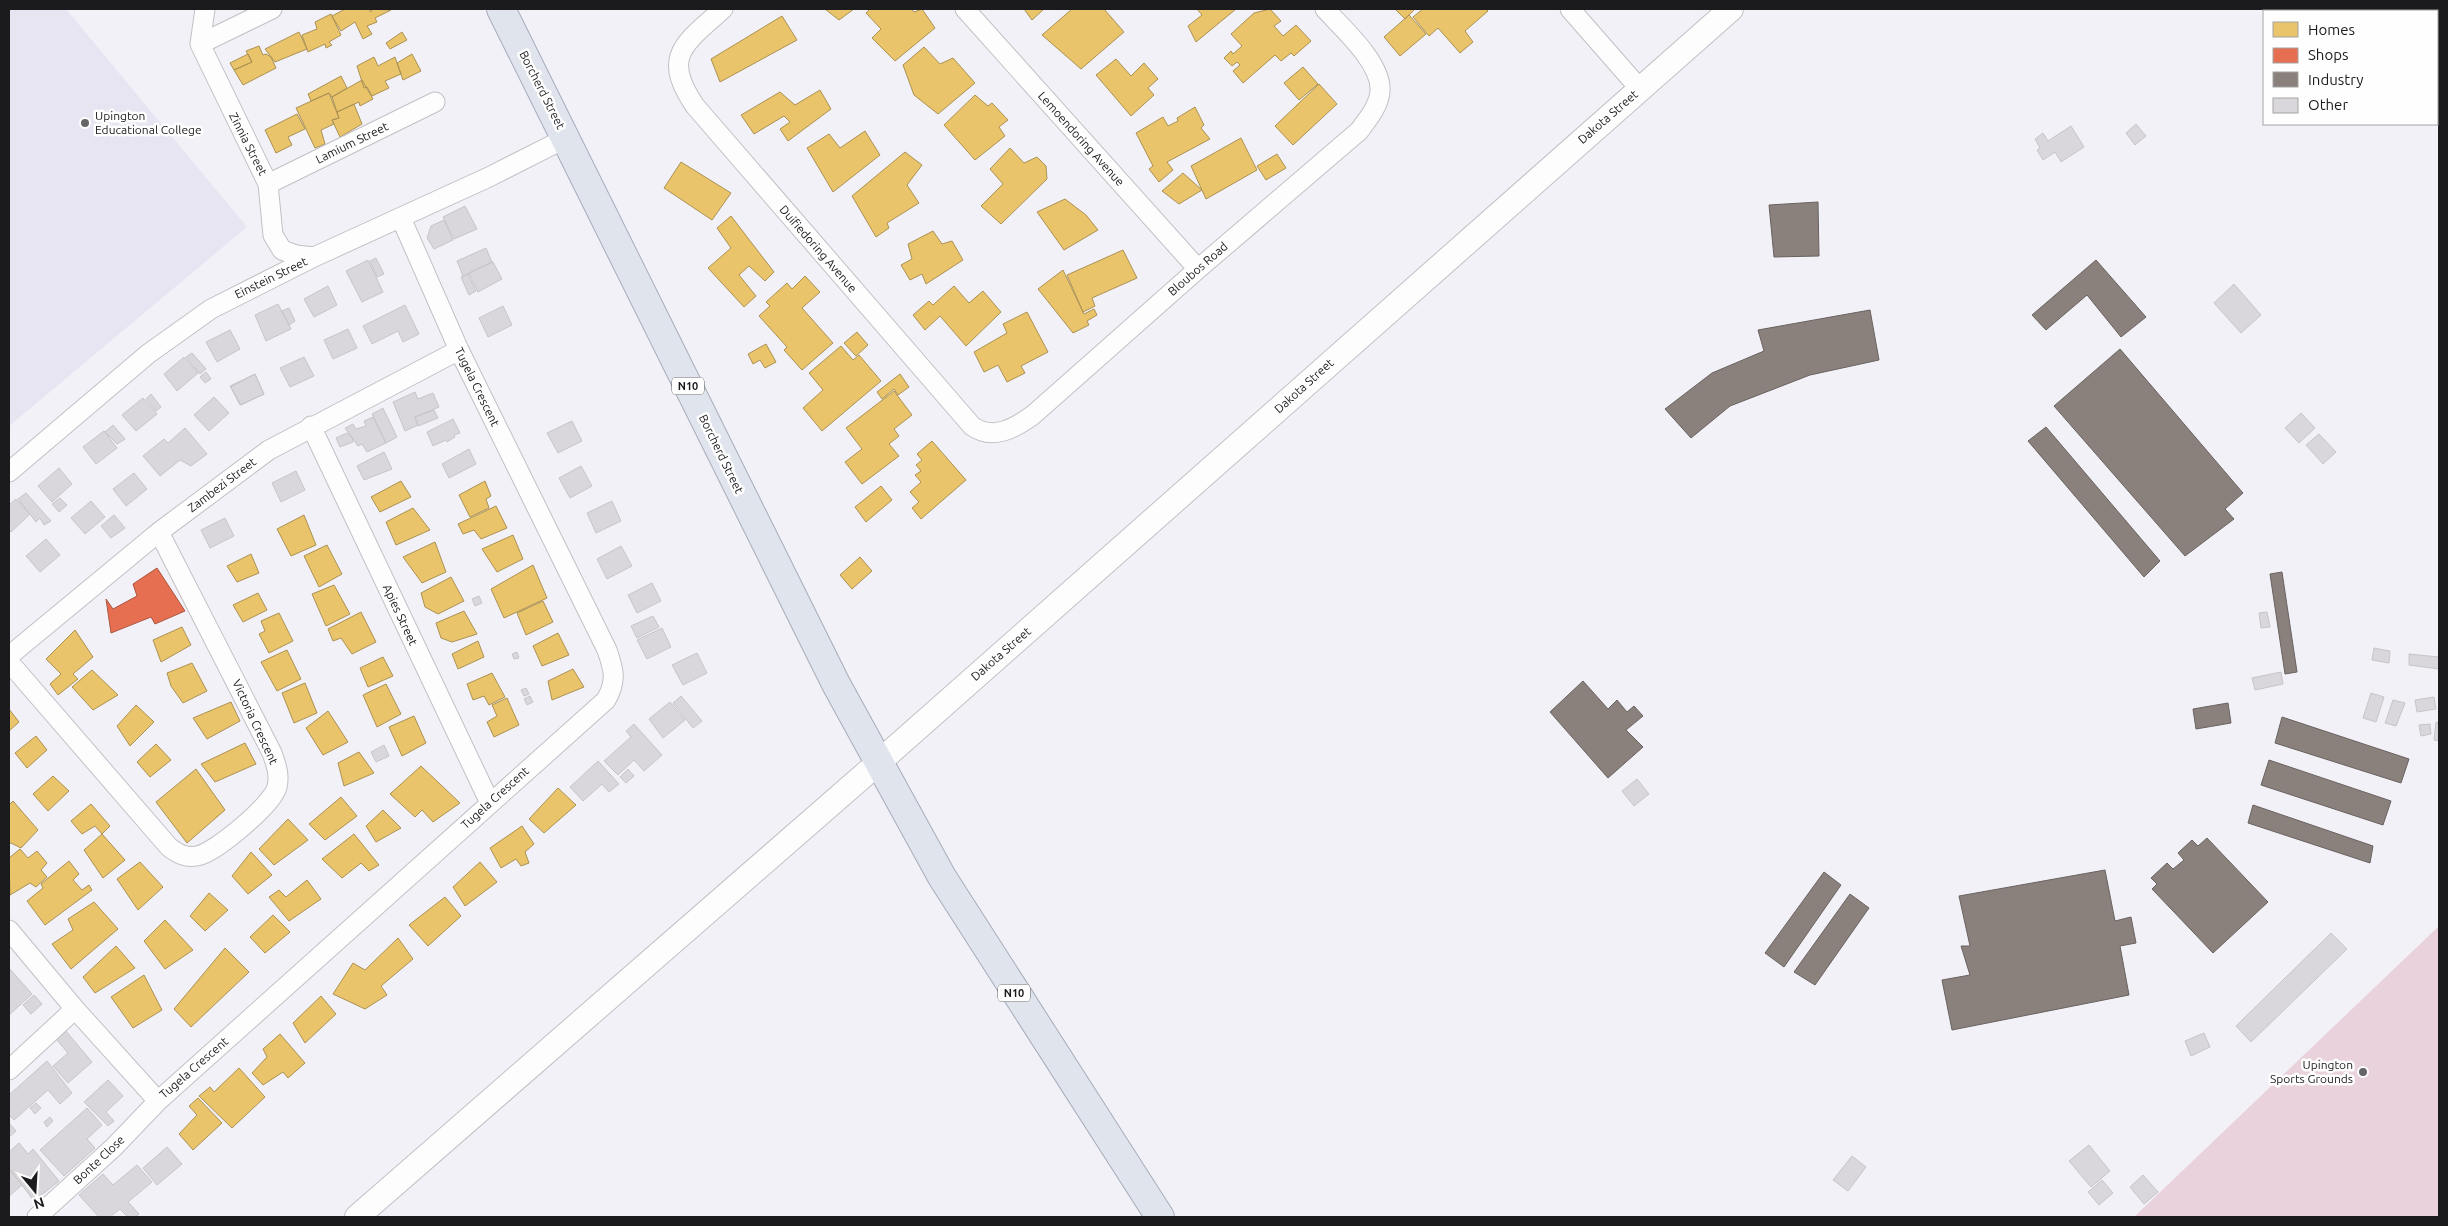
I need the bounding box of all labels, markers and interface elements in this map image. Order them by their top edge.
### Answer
legend [2263,10,2438,125]
text: Homes [2308,21,2355,38]
text: Shops [2308,46,2349,63]
street label: Borcherd Street [517,48,568,131]
text: Industry [2308,71,2363,88]
street label: Dakota Street [1575,87,1640,146]
street label: Lemoendoring Avenue [1036,89,1127,188]
text: Other [2308,96,2348,113]
place label: Upington Educational College [95,109,202,136]
street label: Zinnia Street [227,110,270,178]
marker: Upington Educational College [79,117,91,129]
street label: Lamium Street [313,119,390,166]
street label: Duifiedoring Avenue [777,203,860,295]
street label: Bloubos Road [1165,239,1230,298]
street label: Einstein Street [232,254,309,301]
street label: Tugela Crescent [453,345,502,429]
street label: Dakota Street [1272,356,1336,415]
road number: N10 [672,378,704,394]
street label: Borcherd Street [697,412,746,496]
street label: Zambezi Street [185,455,258,514]
street label: Apies Street [381,582,420,648]
street label: Dakota Street [968,624,1033,683]
street label: Victoria Crescent [230,677,281,767]
street label: Tugela Crescent [458,764,531,831]
road number: N10 [998,984,1030,1001]
street label: Tugela Crescent [157,1034,231,1101]
place label: Upington Sports Grounds [2270,1058,2353,1085]
marker: Upington Sports Grounds [2357,1066,2369,1078]
street label: Bonte Close [70,1133,127,1187]
north arrow [10,1166,60,1216]
text: N [32,1194,46,1213]

